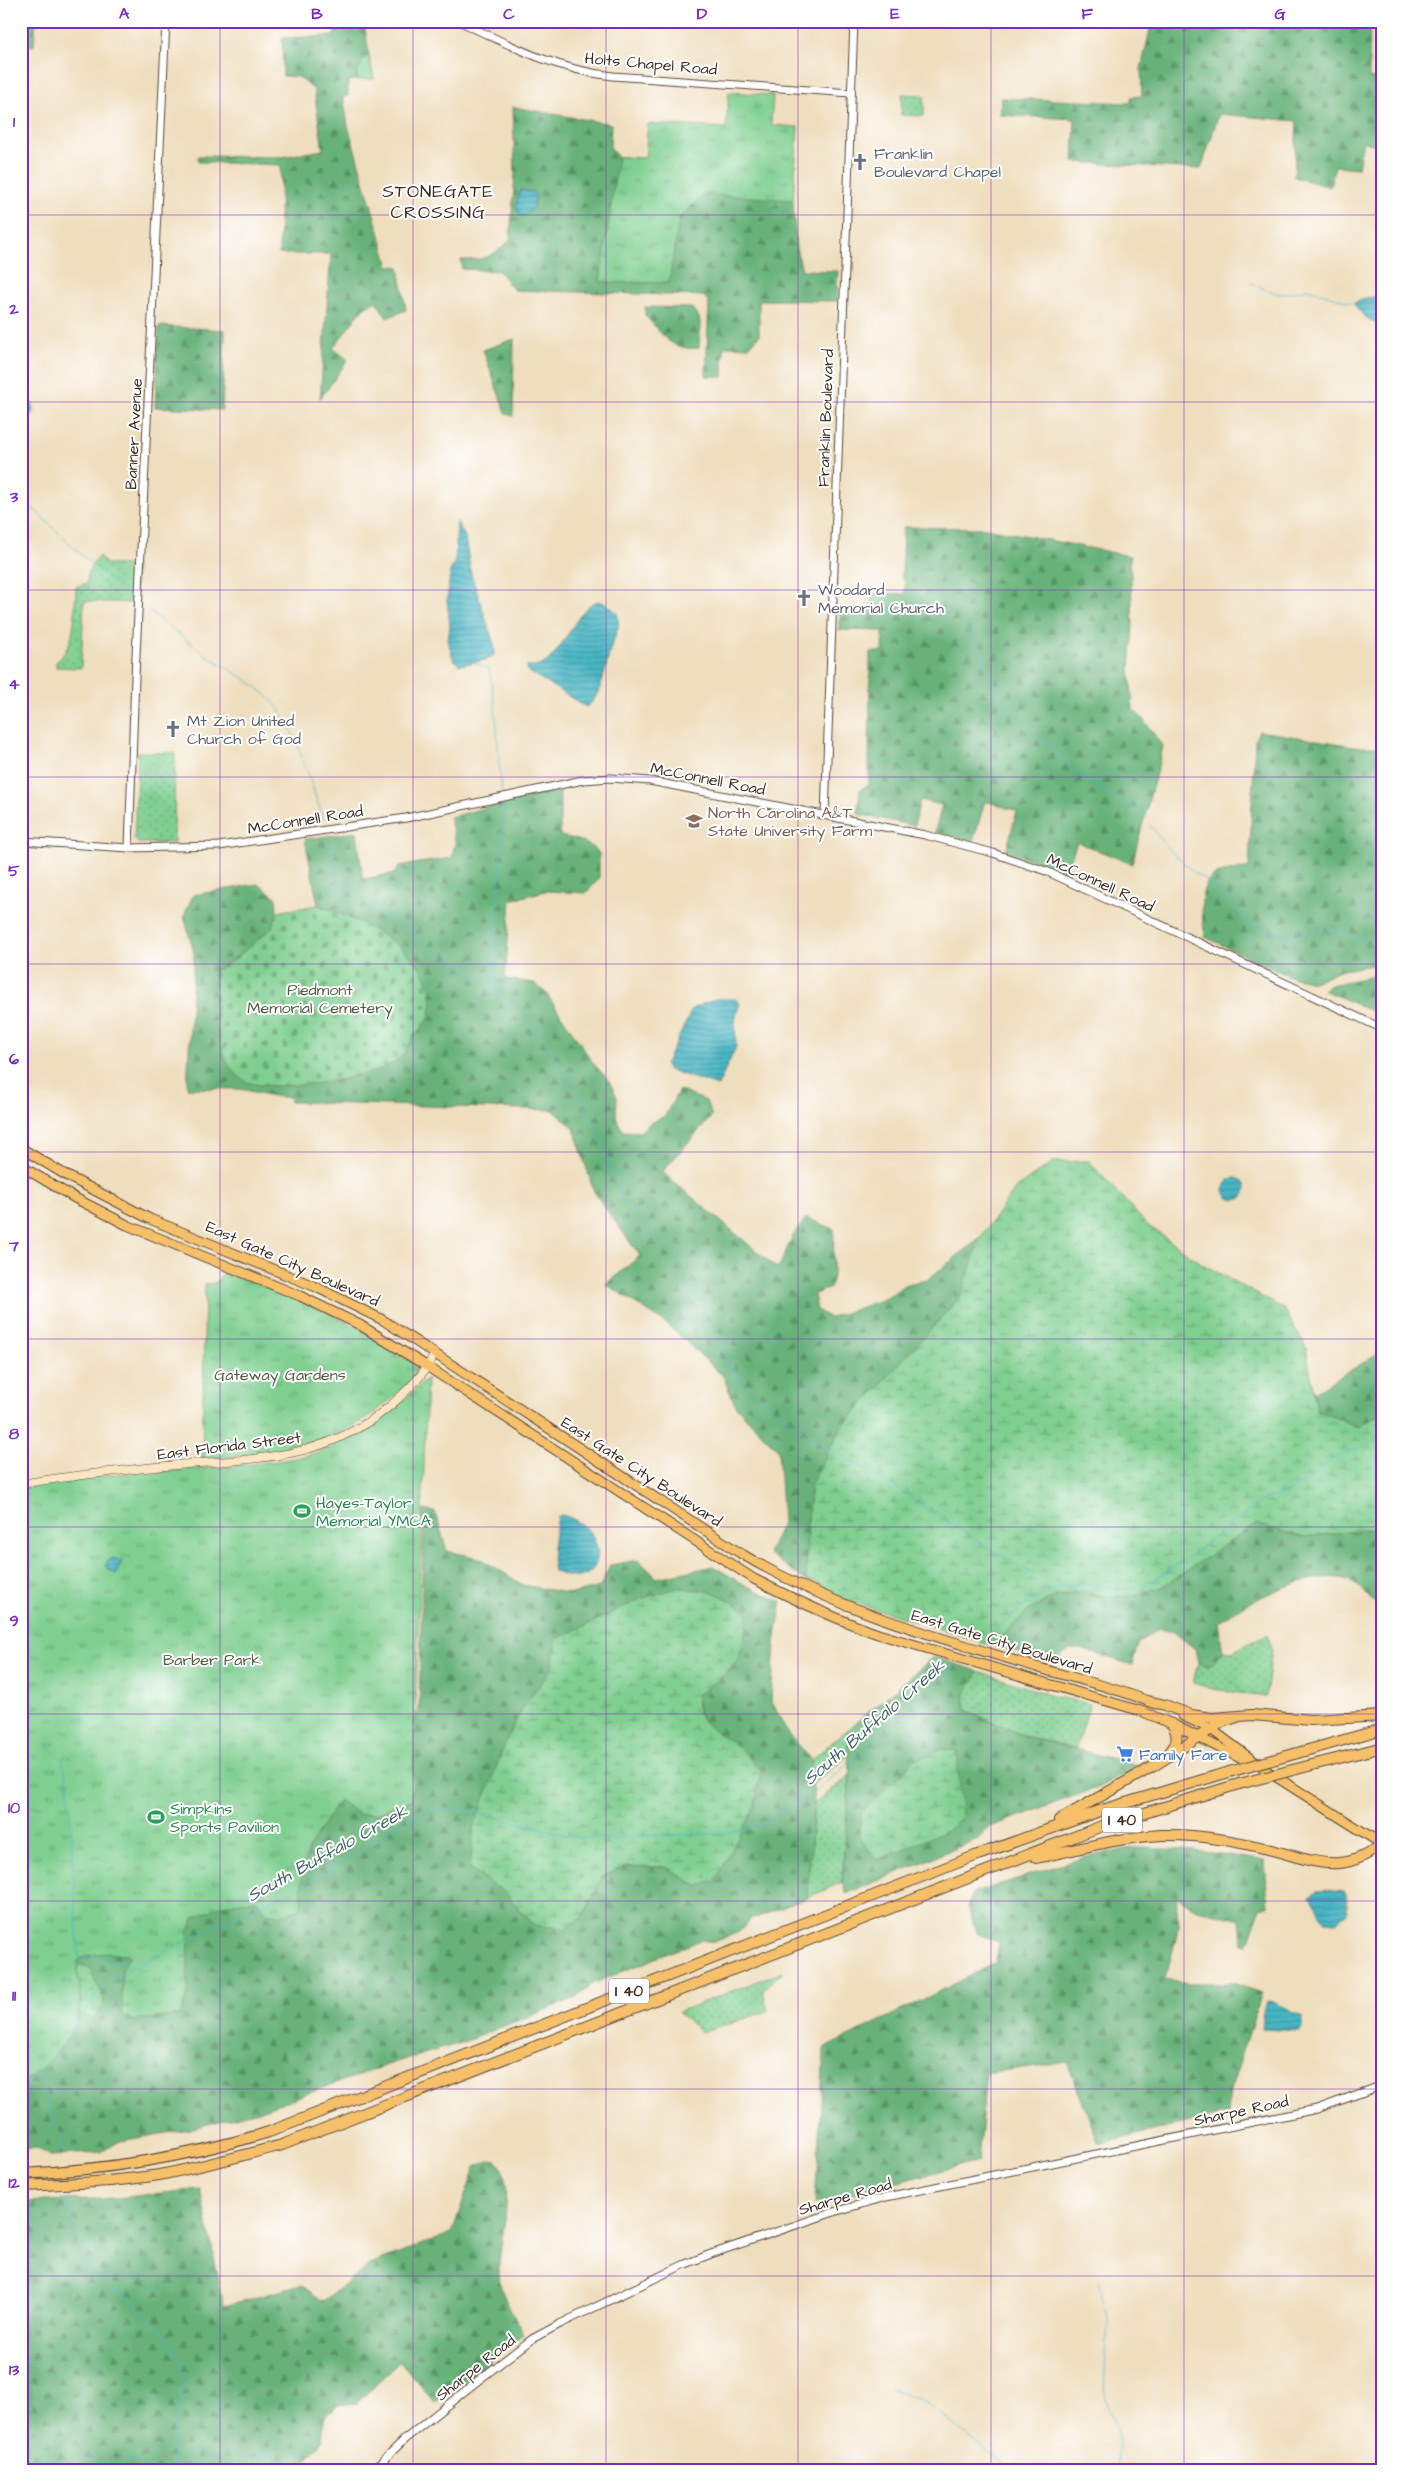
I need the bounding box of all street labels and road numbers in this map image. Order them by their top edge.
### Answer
street label: Holts Chapel Road [584,47,718,81]
street label: Franklin Boulevard [813,349,839,488]
street label: Banner Avenue [120,378,148,490]
street label: McConnell Road [649,757,767,801]
street label: McConnell Road [246,800,364,840]
street label: McConnell Road [1043,848,1158,917]
street label: East Gate City Boulevard [202,1216,383,1313]
street label: East Gate City Boulevard [556,1411,726,1533]
street label: East Florida Street [156,1426,303,1466]
street label: East Gate City Boulevard [908,1604,1095,1681]
road number: I 40 [1102,1808,1142,1832]
road number: I 40 [609,1978,649,2004]
street label: Sharpe Road [1192,2090,1290,2132]
street label: Sharpe Road [796,2173,894,2221]
street label: Sharpe Road [431,2330,520,2406]

